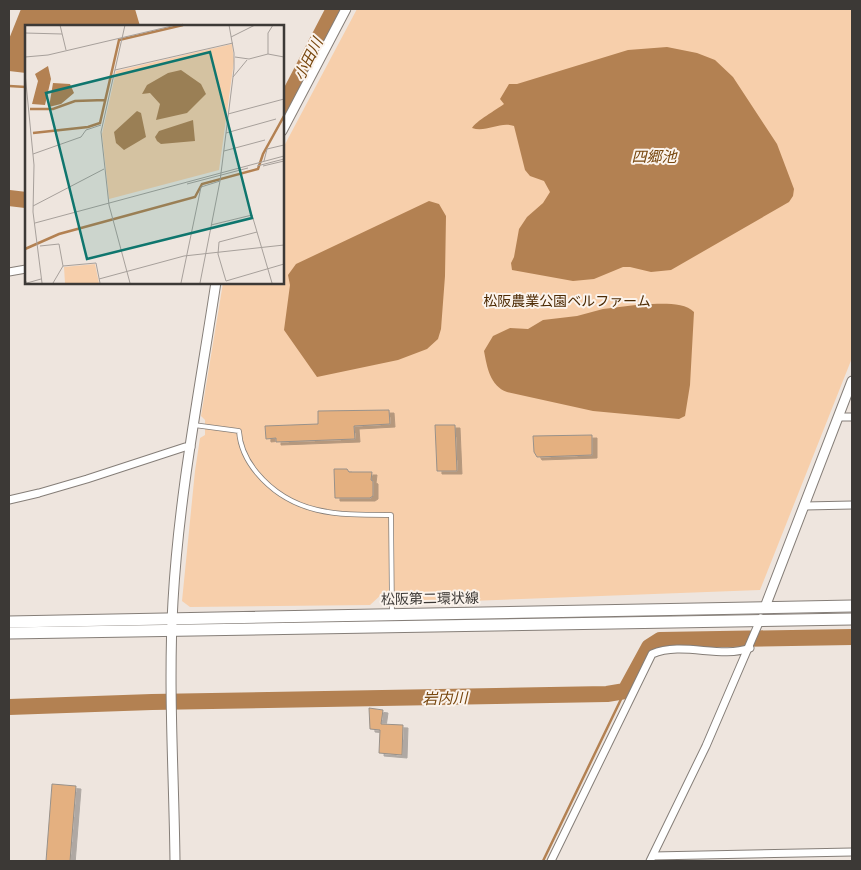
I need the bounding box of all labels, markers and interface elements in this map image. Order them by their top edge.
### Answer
inset map [25,25,284,284]
water label: 小田川 [289,33,328,83]
water label: 四郷池 [631,147,678,166]
park label: 松阪農業公園ベルファーム [483,292,651,309]
street label: 松阪第二環状線 [381,589,479,607]
water label: 岩内川 [422,688,470,708]

